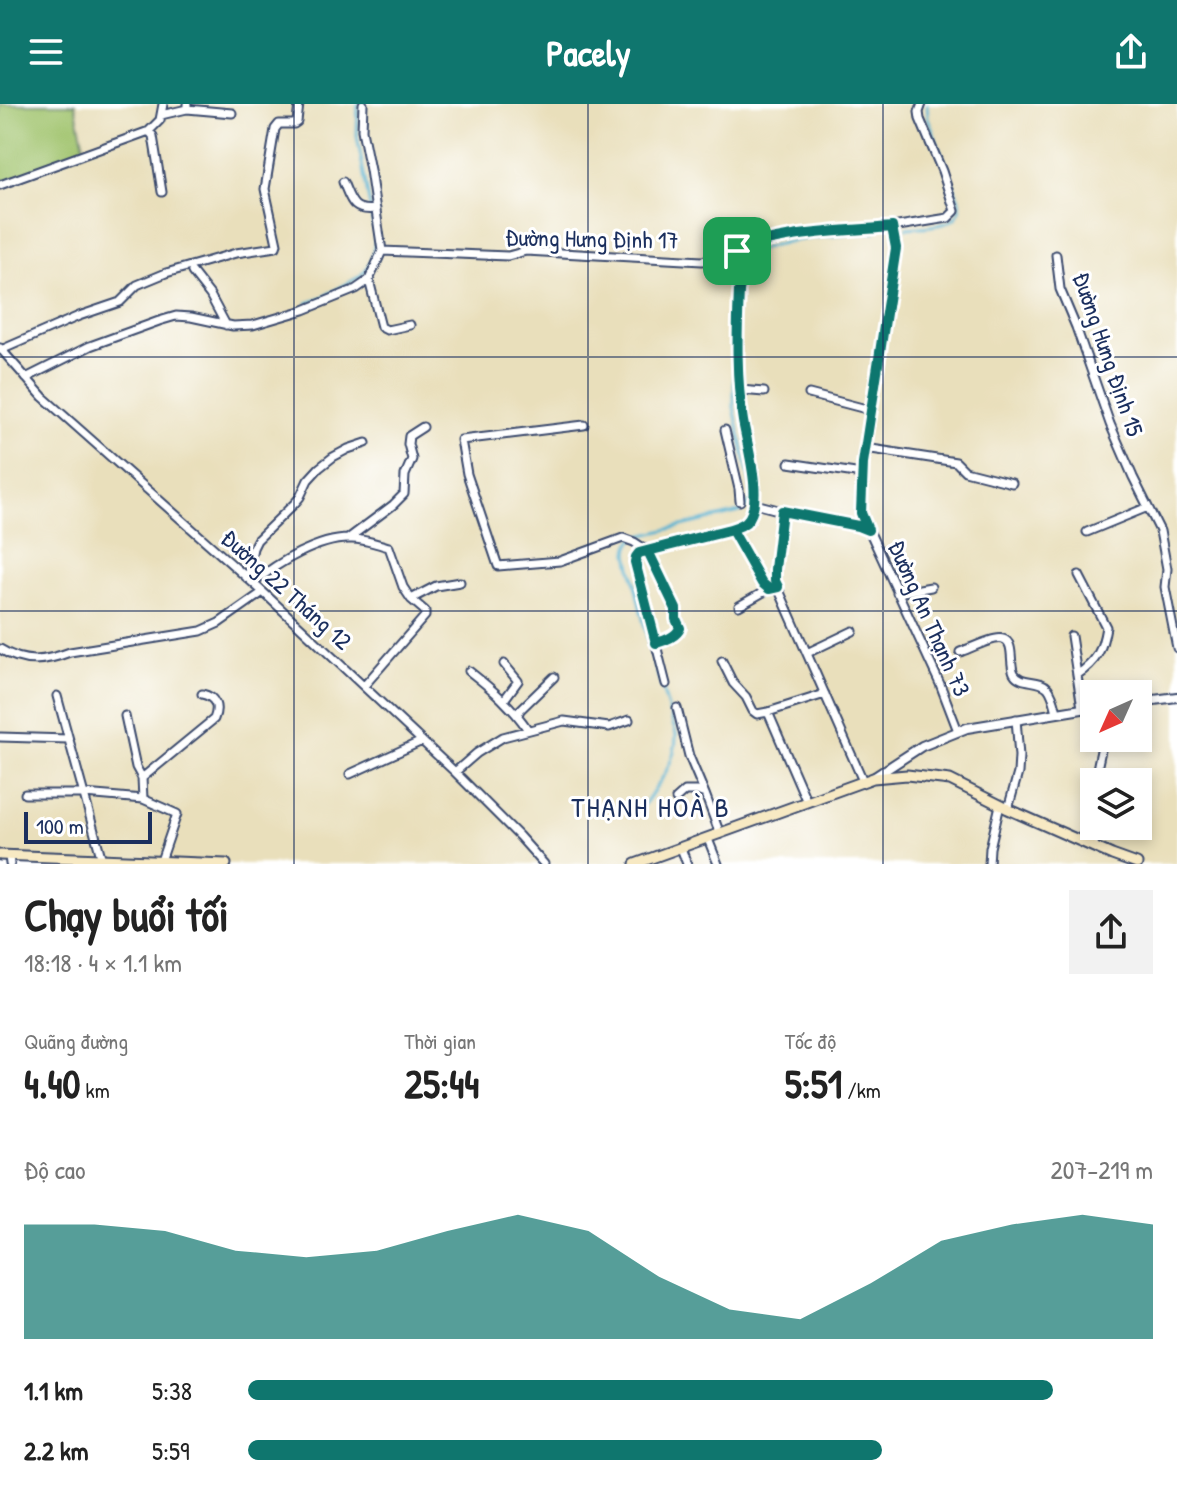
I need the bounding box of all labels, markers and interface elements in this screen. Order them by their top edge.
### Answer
text: Pacely [546,28,631,77]
icon: menu [24,30,68,74]
icon: share [1109,30,1153,74]
pin [703,217,771,285]
street label: Đường Hưng Định 17 [505,220,679,256]
icon: arrive [715,229,759,273]
street label: Đường Hưng Định 15 [1066,268,1152,440]
street label: Đường 22 Tháng 12 [215,522,359,656]
street label: Đường An Thạnh 73 [881,535,979,701]
north arrow [1080,680,1152,752]
map controls [1080,680,1152,840]
button: layers [1080,768,1152,840]
district label: THẠNH HOÀ B [571,788,731,826]
scale bar [24,808,152,844]
text: 100 m [36,811,84,841]
text: Chạy buổi tối [24,885,229,945]
button: share [1069,890,1153,974]
text: 18:18 · 4 × 1.1 km [24,945,182,980]
text: Quãng đường [24,1026,128,1056]
text: Thời gian [404,1026,476,1056]
text: Tốc độ [785,1026,836,1056]
text: 4.40 [24,1056,80,1110]
text: 25:44 [404,1056,479,1110]
text: 5:51 [785,1056,842,1110]
text: km [80,1075,110,1105]
text: /km [842,1075,881,1105]
text: Độ cao [24,1152,86,1187]
text: 207–219 m [1051,1152,1153,1187]
text: 1.1 km [24,1373,83,1408]
text: 5:38 [152,1373,192,1408]
text: 2.2 km [24,1433,88,1468]
text: 5:59 [152,1433,190,1468]

